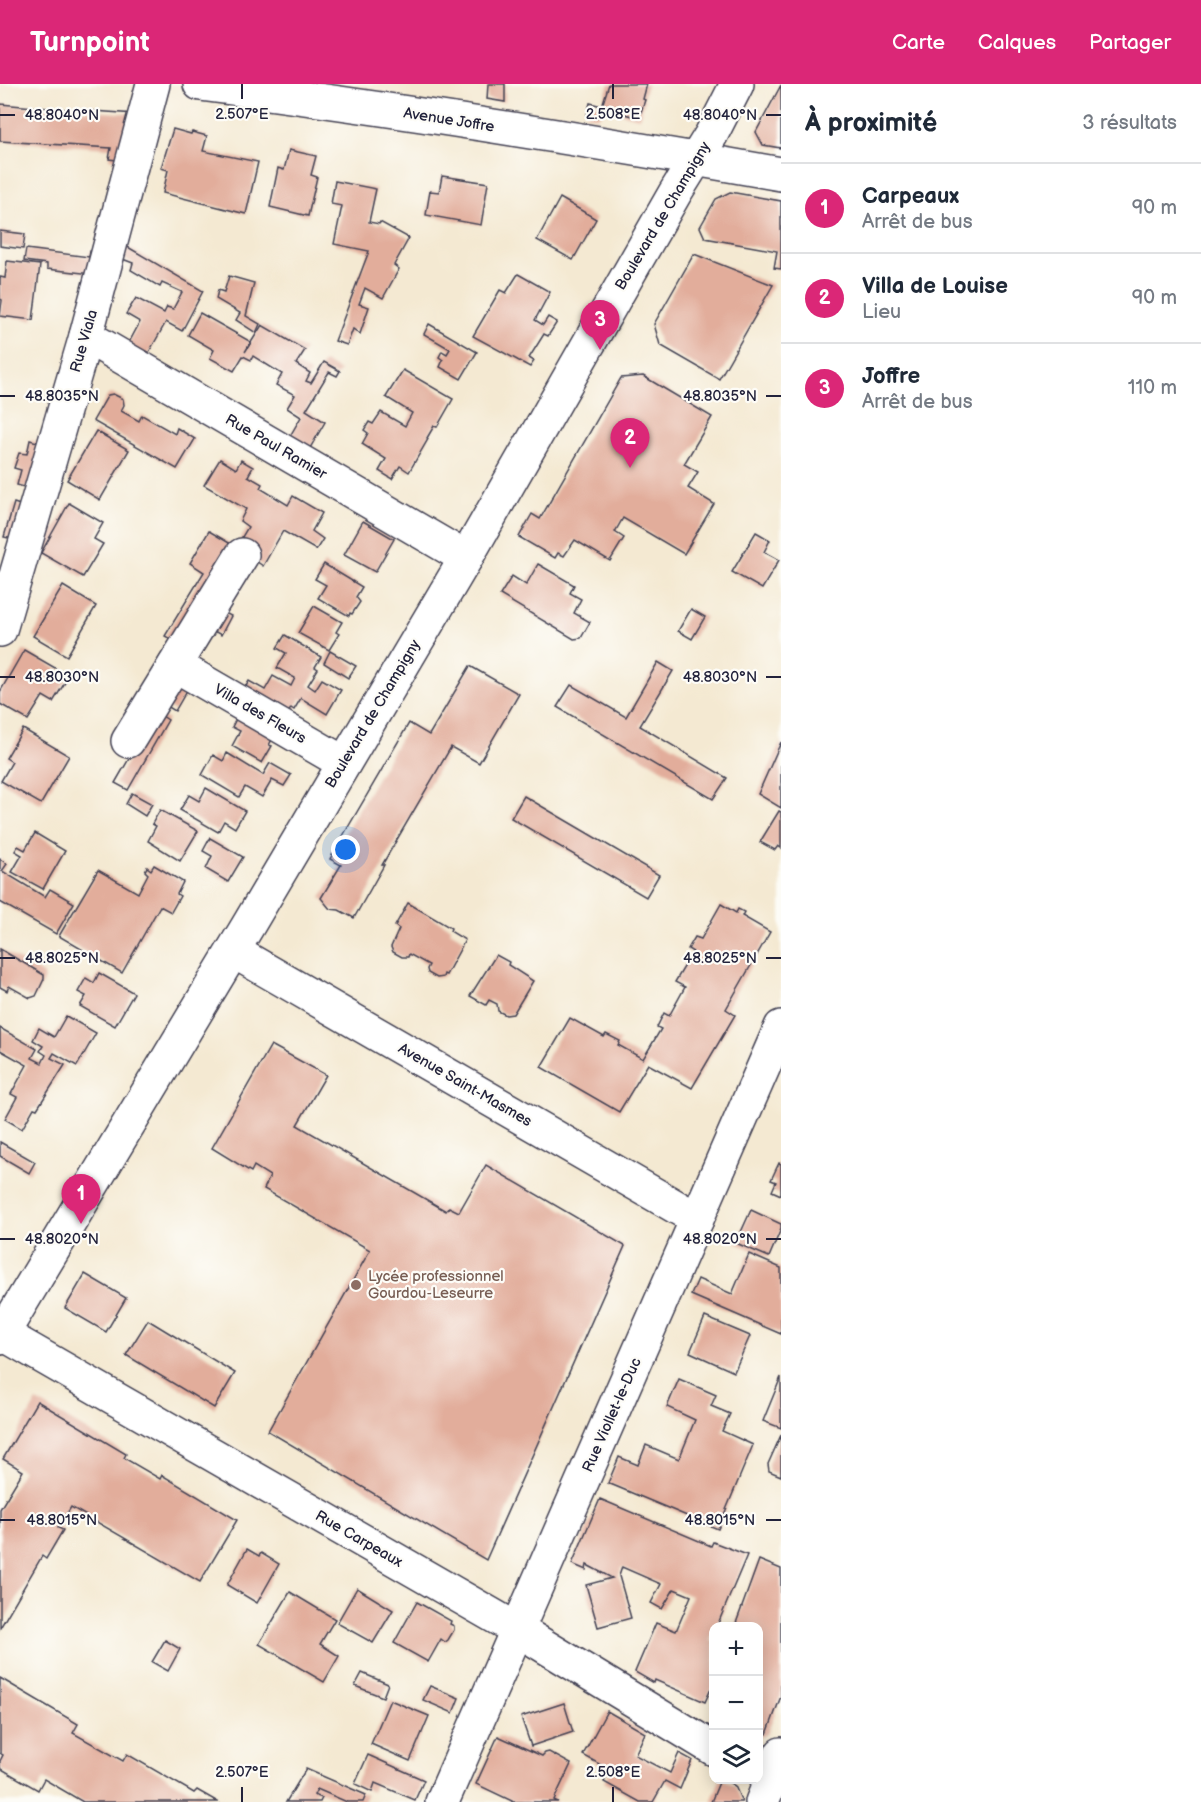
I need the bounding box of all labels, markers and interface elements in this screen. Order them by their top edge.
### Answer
text: Turnpoint [30,26,150,59]
text: Carte [892,30,945,55]
text: Calques [978,30,1056,55]
text: Partager [1089,30,1171,55]
street label: Avenue Joffre [402,103,496,137]
text: 2.507°E [215,105,269,124]
text: 2.508°E [586,105,640,124]
text: 48.8040°N [25,106,99,125]
text: 48.8040°N [683,106,757,125]
text: À proximité [805,108,937,139]
text: 3 résultats [1082,111,1177,135]
street label: Boulevard de Champigny [611,138,715,294]
text: Carpeaux [862,183,959,210]
text: 1 [820,196,829,220]
text: 90 m [1132,196,1177,220]
text: Arrêt de bus [862,210,973,234]
text: Villa de Louise [862,273,1008,300]
text: 2 [819,286,830,310]
text: 90 m [1132,286,1177,310]
pin: 3 [580,300,620,350]
text: Lieu [862,300,901,324]
street label: Rue Viala [66,307,102,375]
text: Joffre [862,363,920,390]
text: 3 [819,376,830,400]
text: 110 m [1128,376,1177,400]
text: 48.8035°N [25,387,99,406]
text: 48.8035°N [683,387,757,406]
text: Arrêt de bus [862,390,973,414]
street label: Rue Paul Ramier [222,410,331,484]
pin: 2 [610,418,650,468]
street label: Boulevard de Champigny [321,636,425,792]
text: 48.8030°N [25,668,99,687]
text: 48.8030°N [683,668,757,687]
street label: Villa des Fleurs [211,680,310,748]
your location [331,835,360,864]
text: 48.8025°N [25,949,99,968]
text: 48.8025°N [683,949,757,968]
street label: Avenue Saint-Masmes [395,1039,536,1131]
pin: 1 [62,1174,100,1224]
text: 48.8020°N [25,1230,99,1249]
text: 48.8020°N [683,1230,757,1249]
place label: Lycée professionnel Gourdou-Leseurre [368,1267,504,1303]
marker: Lycée professionnel Gourdou-Leseurre [349,1278,363,1292]
street label: Rue Viollet-le-Duc [578,1355,646,1475]
street label: Rue Carpeaux [312,1506,406,1572]
text: 48.8015°N [27,1511,97,1530]
text: 48.8015°N [685,1511,755,1530]
map controls [709,1622,763,1784]
button: + [709,1622,763,1676]
button: − [709,1676,763,1730]
button: layers [709,1730,763,1784]
text: 2.507°E [215,1763,269,1782]
text: 2.508°E [586,1763,640,1782]

